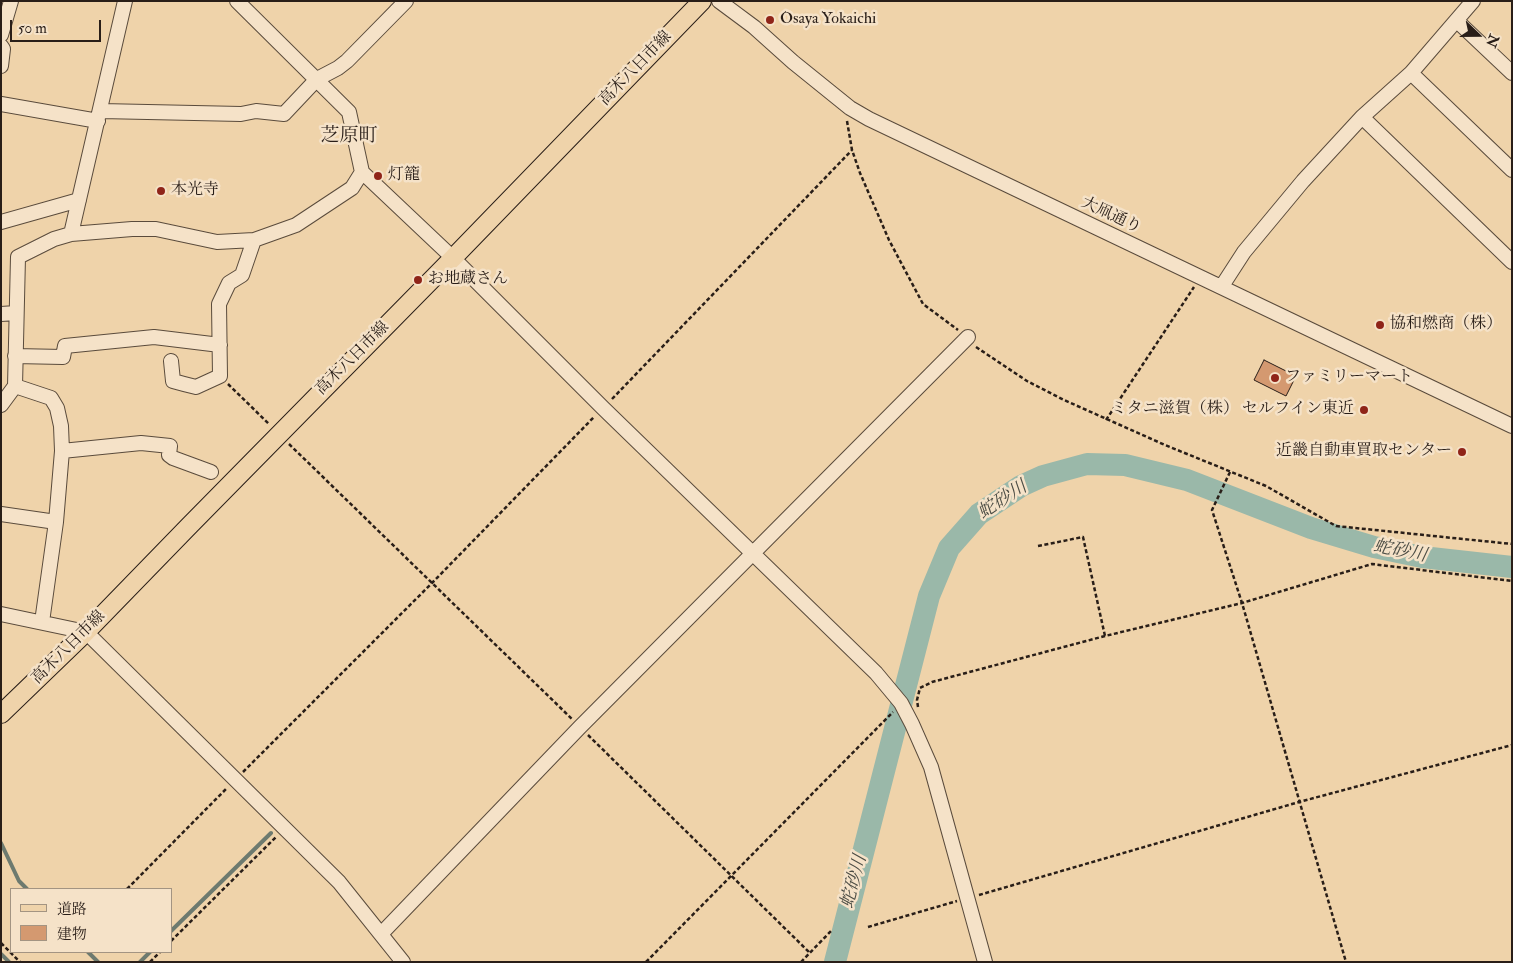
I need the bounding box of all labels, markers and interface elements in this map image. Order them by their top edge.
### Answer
scale bar [12,10,104,42]
place label: Osaya Yokaichi [780,10,876,30]
north arrow [1453,10,1503,60]
marker: Osaya Yokaichi [764,14,776,26]
text: 50 m [18,19,47,38]
street label: 高木八日市線 [596,28,676,110]
text: N [1482,32,1503,50]
district label: 芝原町 [321,126,377,148]
place label: 灯籠 [388,166,420,186]
marker: 灯籠 [372,170,384,182]
place label: 本光寺 [171,181,219,201]
marker: 本光寺 [155,185,167,197]
street label: 大凧通り [1078,194,1144,238]
place label: お地蔵さん [428,270,508,290]
marker: お地蔵さん [412,274,424,286]
place label: 協和燃商（株） [1390,315,1502,335]
street label: 高木八日市線 [312,318,394,400]
marker: 協和燃商（株） [1374,319,1386,331]
place label: ファミリーマート [1285,368,1413,388]
marker: ファミリーマート [1269,372,1281,384]
place label: ミタニ滋賀（株） セルフイン東近 [1111,400,1354,420]
marker: ミタニ滋賀（株） セルフイン東近 [1358,404,1370,416]
place label: 近畿自動車買取センター [1276,442,1452,462]
marker: 近畿自動車買取センター [1456,446,1468,458]
water label: 蛇砂川 [974,477,1032,525]
water label: 蛇砂川 [1371,536,1429,568]
street label: 高木八日市線 [28,607,110,689]
water label: 蛇砂川 [838,853,872,911]
legend [10,888,172,953]
text: 道路 [57,900,87,919]
text: 建物 [57,925,87,944]

